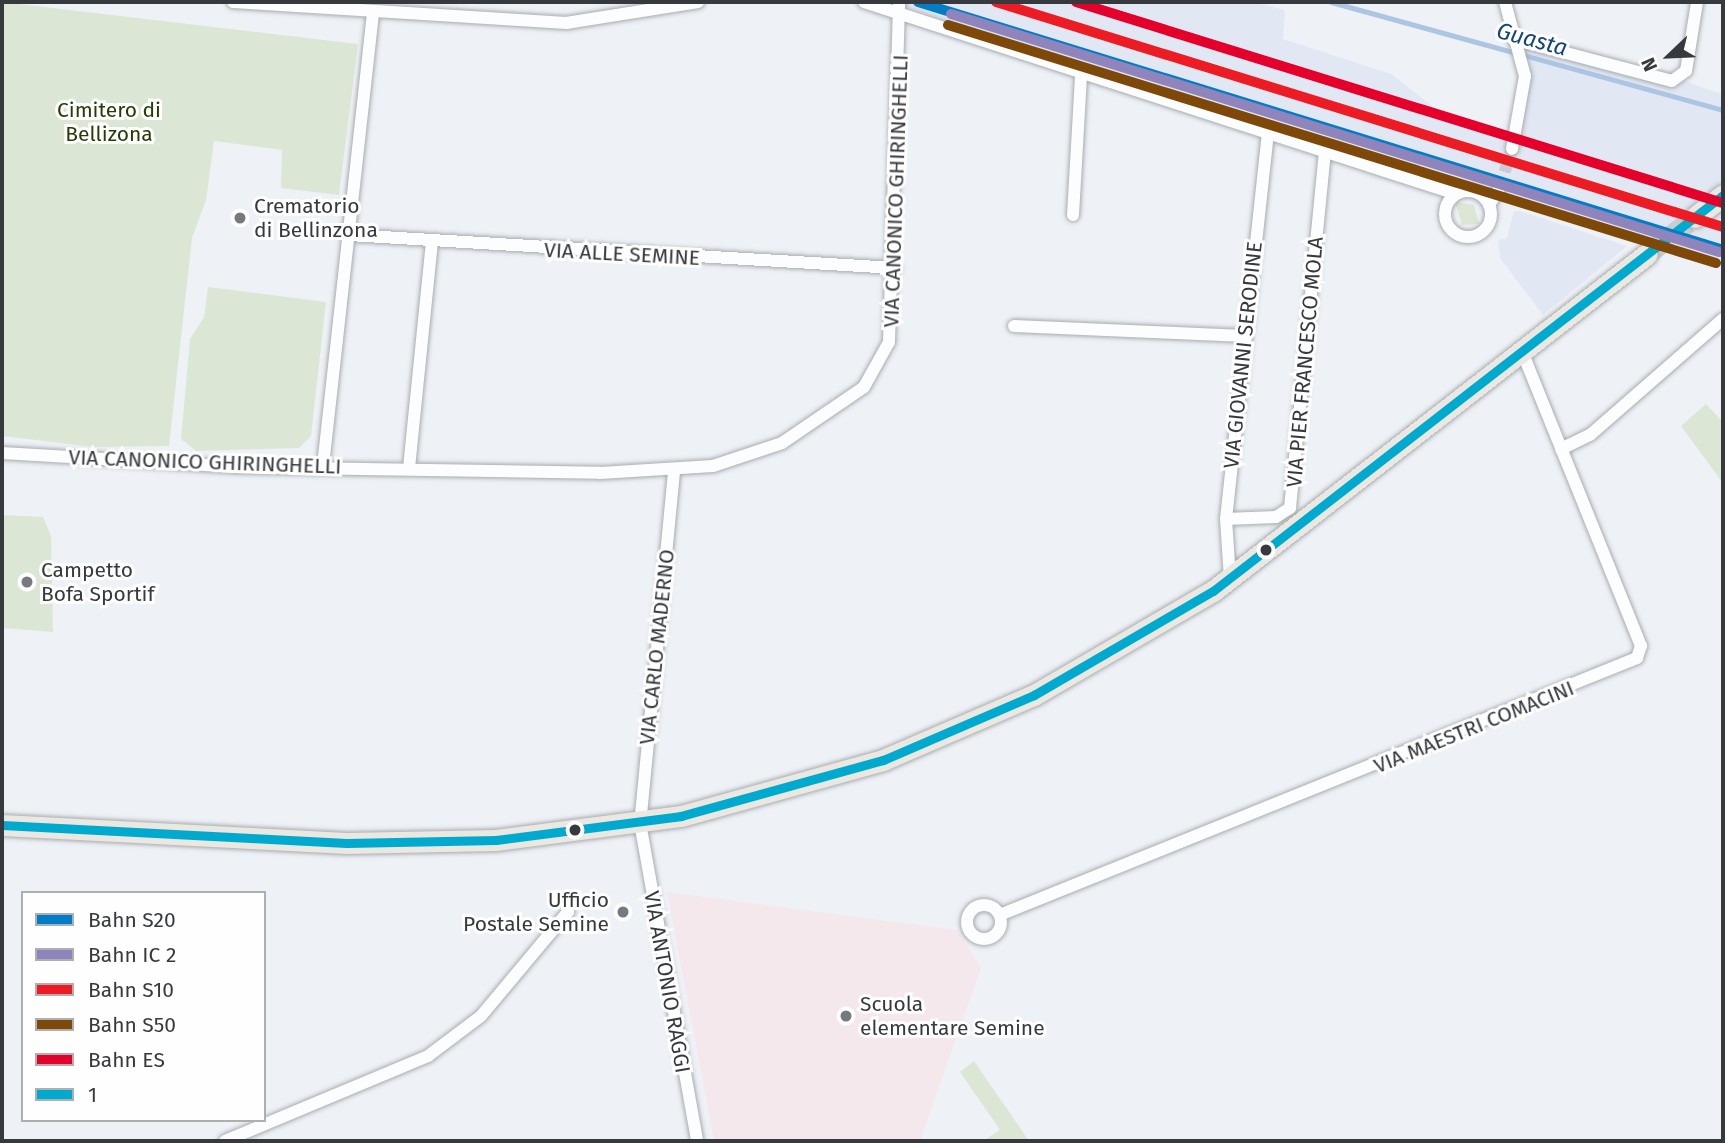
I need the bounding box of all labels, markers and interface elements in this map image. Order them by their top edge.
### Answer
water label: Guasta [1494,16,1570,62]
north arrow [1634,21,1704,91]
street label: VIA CANONICO GHIRINGHELLI [879,54,913,328]
text: N [1636,54,1662,75]
park label: Cimitero di Bellizona [57,97,161,147]
place label: Crematorio di Bellinzona [254,193,378,243]
marker: Crematorio di Bellinzona [232,210,248,226]
street label: VIA PIER FRANCESCO MOLA [1281,236,1329,488]
street label: VIA ALLE SEMINE [543,237,701,271]
street label: VIA GIOVANNI SERODINE [1219,240,1267,470]
street label: VIA CANONICO GHIRINGHELLI [68,445,342,479]
unlabelled marker [1259,543,1273,557]
street label: VIA CARLO MADERNO [634,548,680,746]
place label: Campetto Bofa Sportif [41,557,154,607]
marker: Campetto Bofa Sportif [19,574,35,590]
street label: VIA MAESTRI COMACINI [1370,675,1578,779]
unlabelled marker [568,823,582,837]
place label: Ufficio Postale Semine [463,887,609,937]
street label: VIA ANTONIO RAGGI [639,889,695,1075]
legend [21,891,266,1122]
marker: Ufficio Postale Semine [615,904,631,920]
text: Bahn S20 [88,907,176,933]
text: Bahn IC 2 [88,942,176,968]
text: Bahn S10 [88,977,174,1003]
place label: Scuola elementare Semine [860,991,1045,1041]
marker: Scuola elementare Semine [838,1008,854,1024]
text: Bahn S50 [88,1012,176,1038]
text: Bahn ES [88,1047,165,1073]
text: 1 [88,1082,97,1108]

